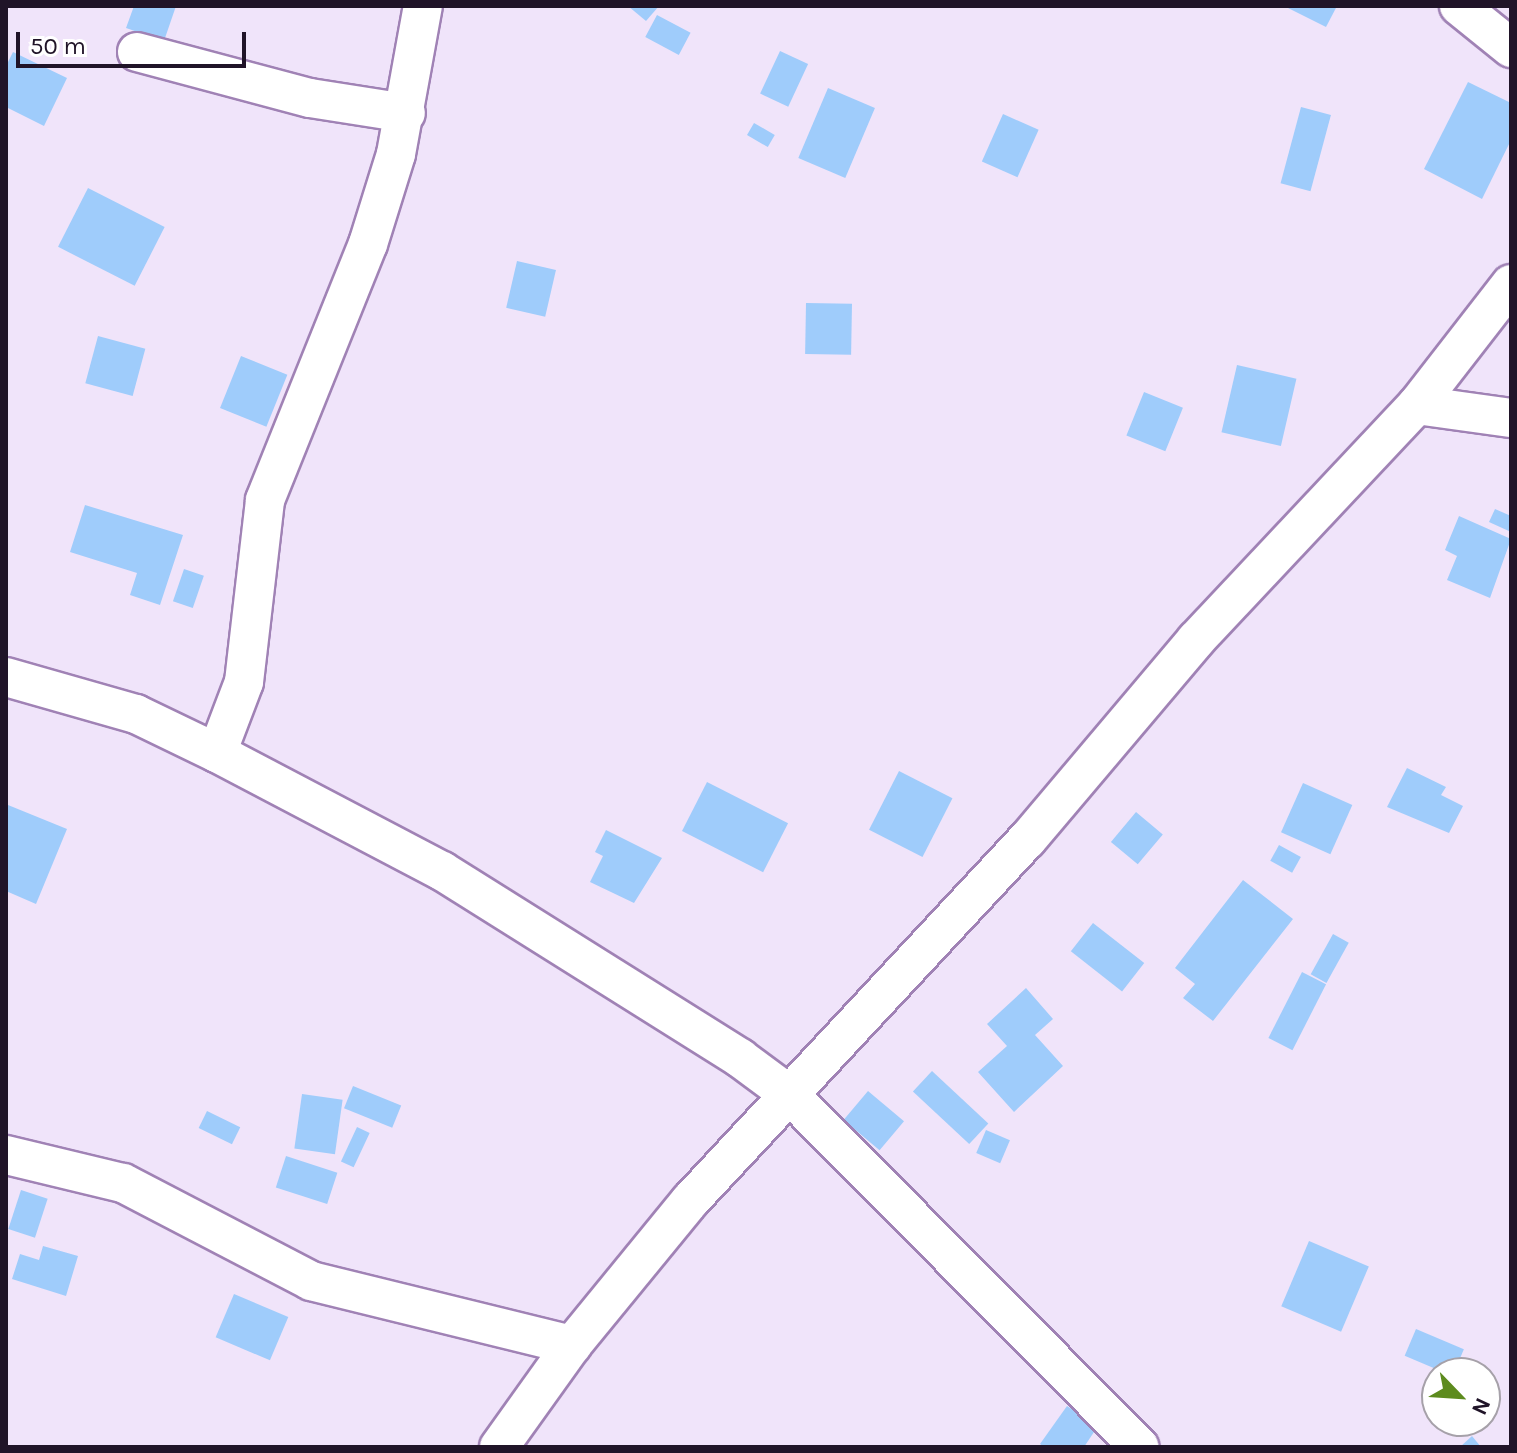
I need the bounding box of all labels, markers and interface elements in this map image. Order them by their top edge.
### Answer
scale bar [20,16,250,66]
text: 50 m [30,32,86,60]
north arrow [1421,1357,1501,1437]
text: N [1466,1394,1496,1419]

